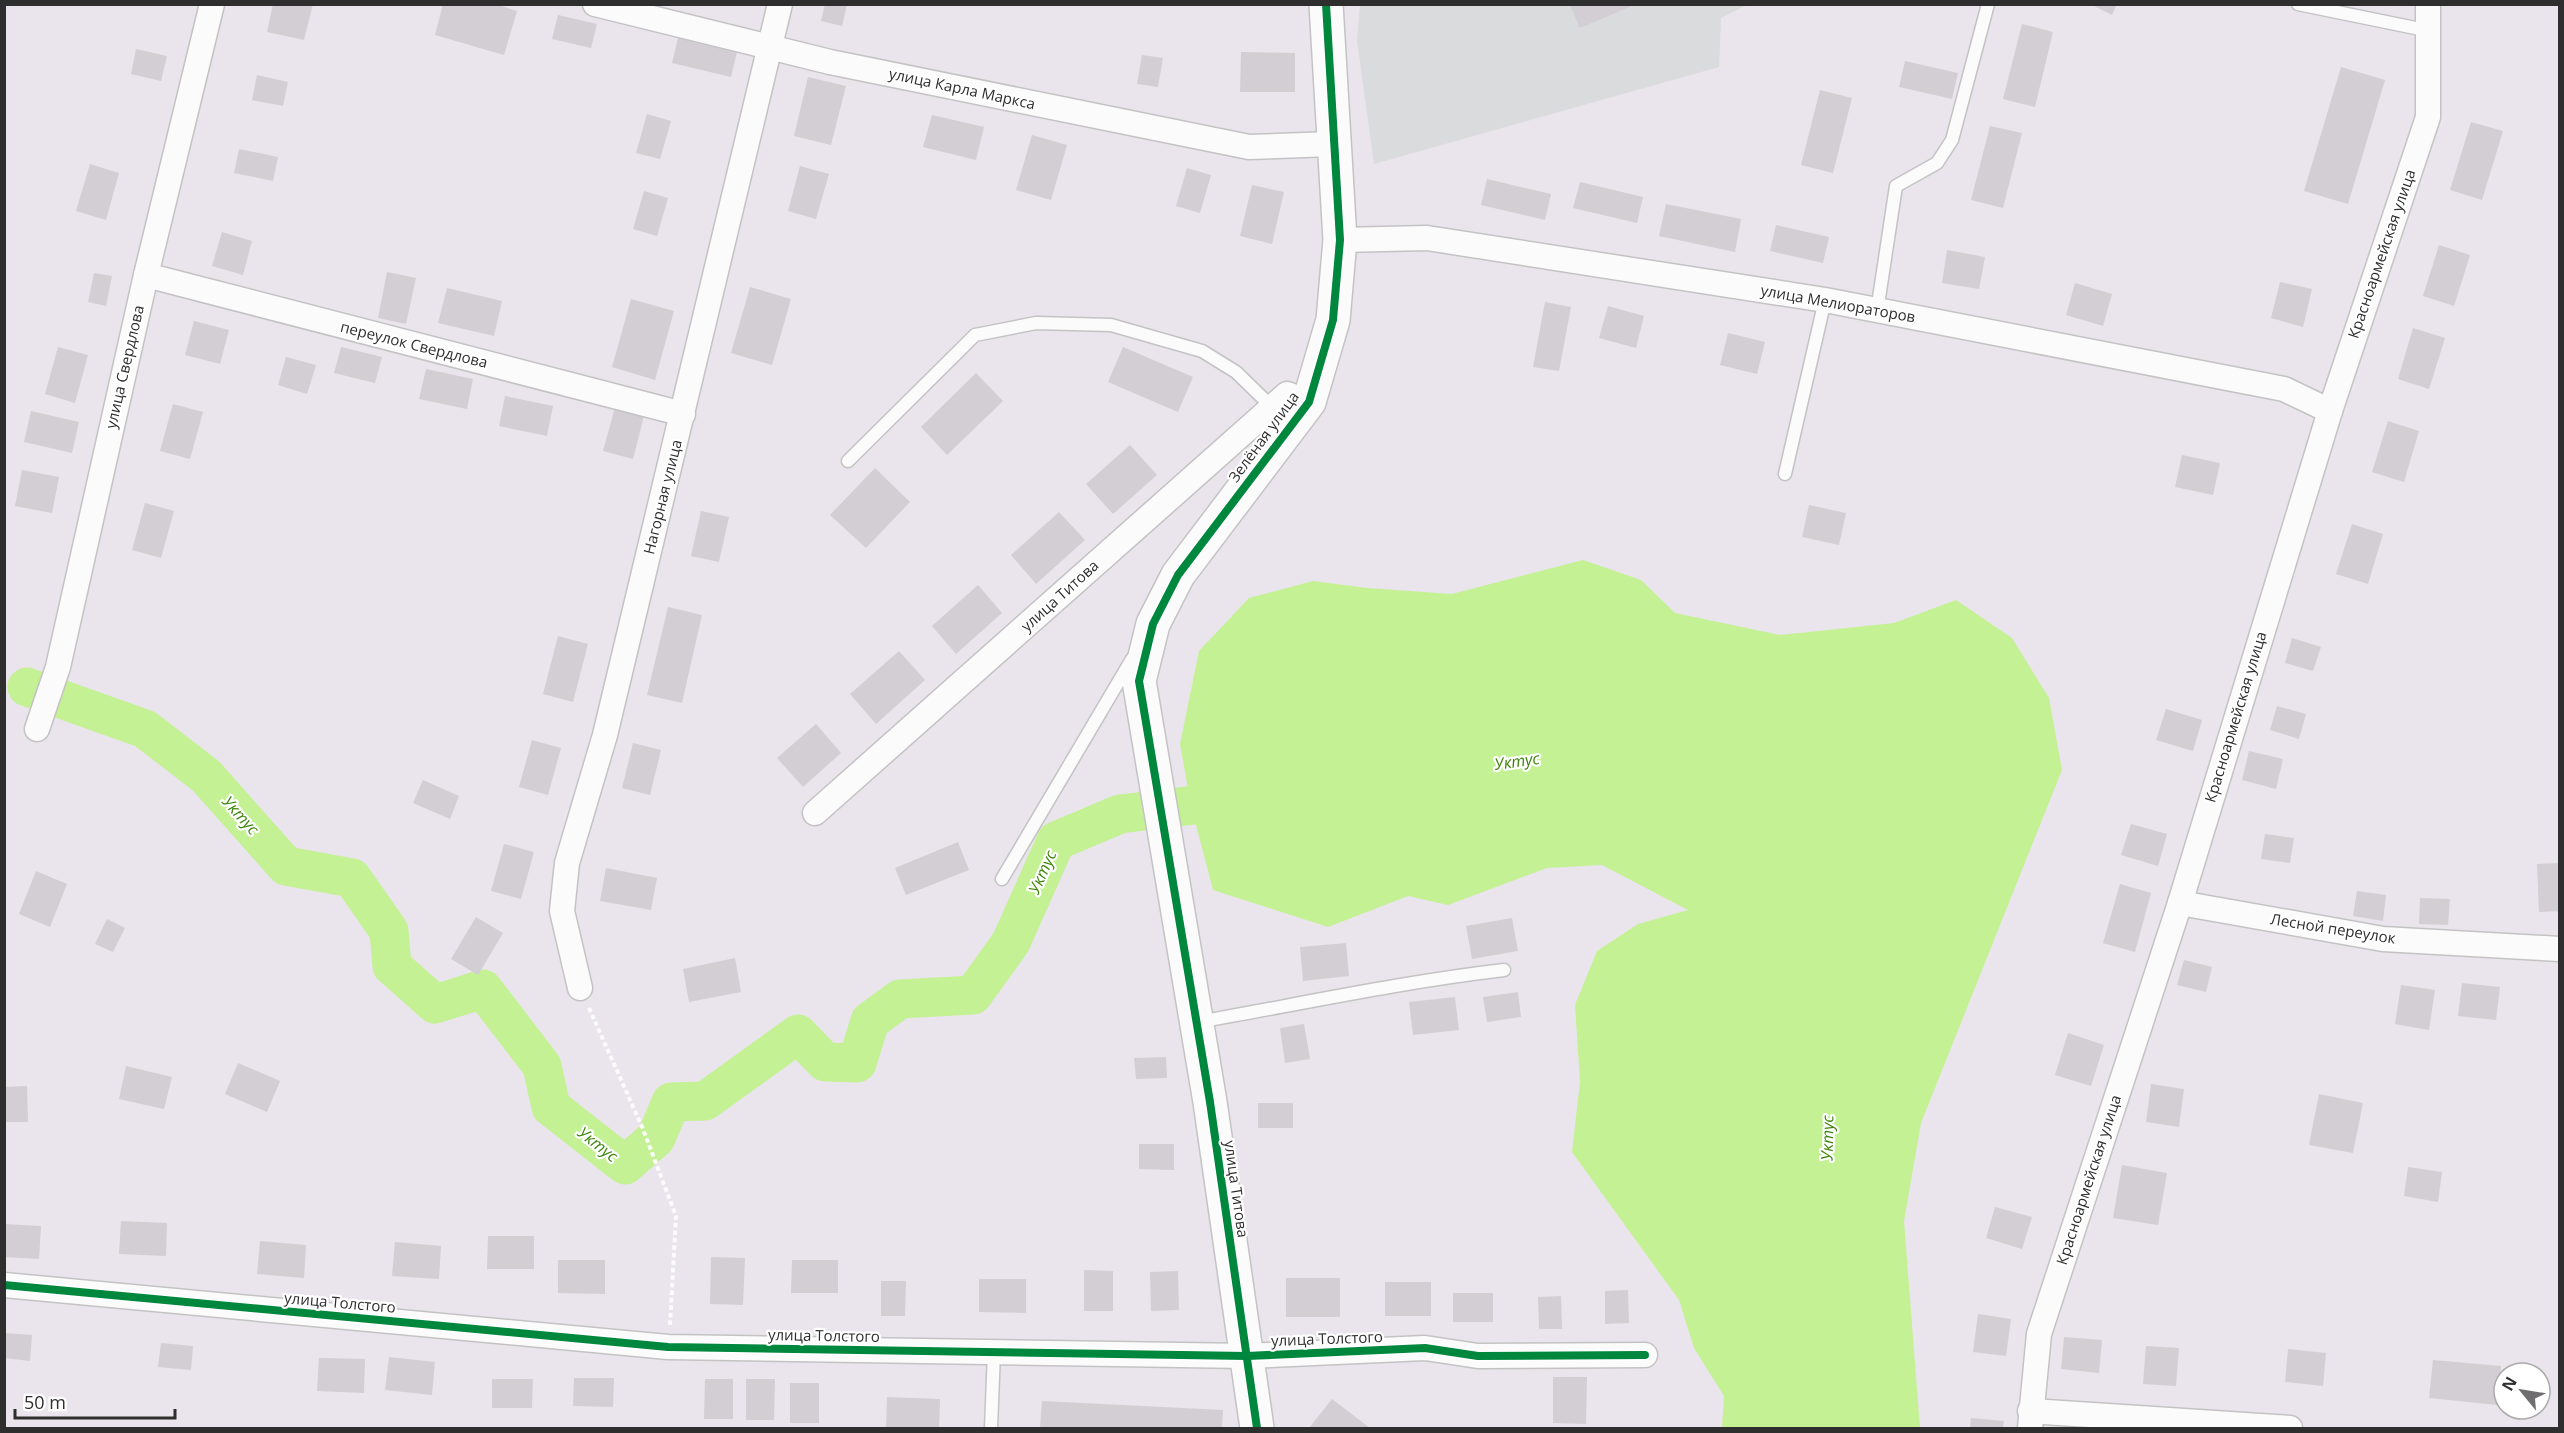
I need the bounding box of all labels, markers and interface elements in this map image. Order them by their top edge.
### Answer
street label: улица Карла Маркса [887,63,1037,113]
street label: Красноармейская улица [2343,166,2419,341]
street label: улица Мелиораторов [1759,280,1917,326]
street label: улица Свердлова [100,303,148,430]
street label: переулок Свердлова [339,316,490,372]
street label: Зелёная улица [1223,387,1303,486]
street label: Нагорная улица [638,437,686,556]
street label: улица Титова [1016,555,1102,636]
street label: Красноармейская улица [2200,629,2271,805]
water label: Уктус [1492,747,1542,775]
water label: Уктус [217,790,265,840]
water label: Уктус [1022,846,1062,898]
street label: Лесной переулок [2269,908,2397,948]
street label: Красноармейская улица [2051,1092,2125,1267]
water label: Уктус [1816,1114,1838,1162]
water label: Уктус [573,1121,623,1167]
street label: улица Титова [1220,1139,1254,1239]
street label: улица Толстого [283,1287,397,1317]
street label: улица Толстого [768,1324,880,1346]
street label: улица Толстого [1271,1326,1383,1350]
north arrow [2492,1361,2552,1421]
text: N [2496,1372,2522,1395]
scale bar [15,1382,176,1420]
text: 50 m [24,1390,66,1414]

